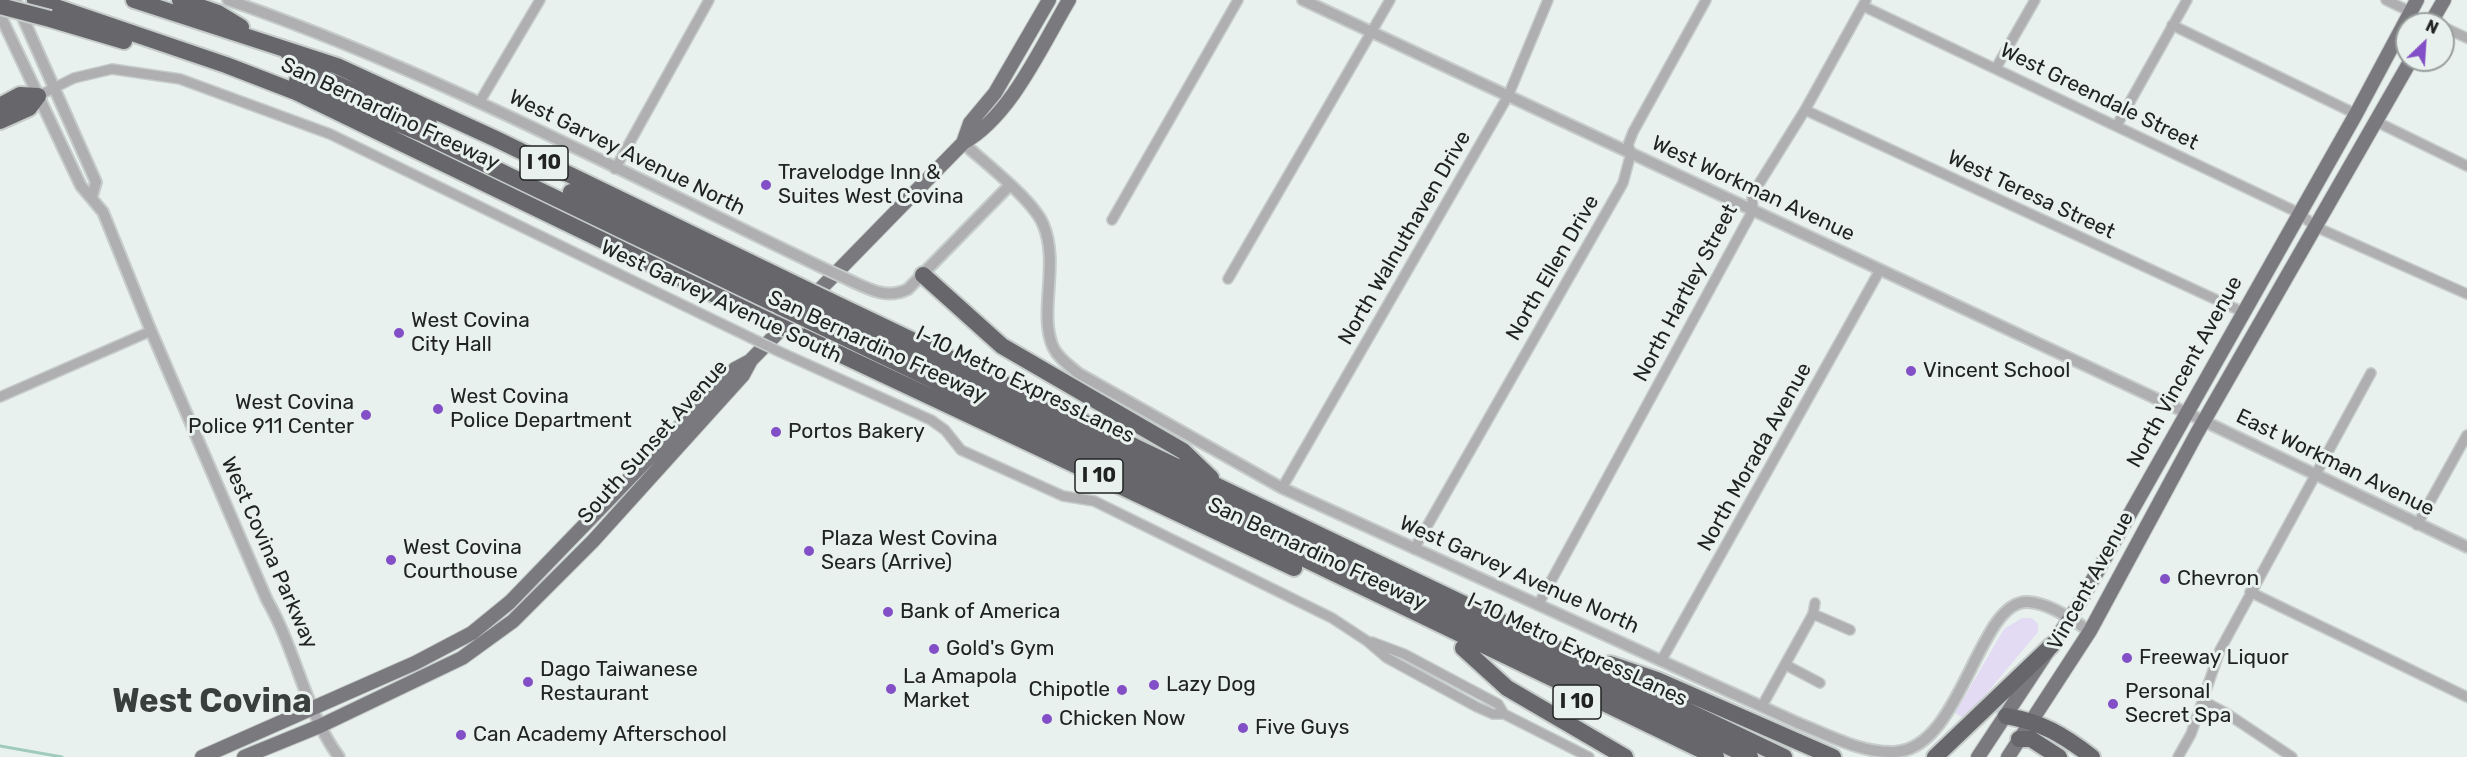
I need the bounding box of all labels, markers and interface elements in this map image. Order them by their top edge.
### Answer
north arrow [2395,12,2455,72]
text: N [2423,16,2441,38]
street label: West Greendale Street [1996,38,2202,156]
street label: San Bernardino Freeway [277,52,503,176]
street label: West Garvey Avenue North [505,85,749,221]
street label: North Walnuthaven Drive [1333,126,1477,350]
street label: West Workman Avenue [1647,131,1859,247]
street label: West Teresa Street [1943,145,2119,245]
road number: I 10 [520,146,568,180]
place label: Travelodge Inn & Suites West Covina [778,160,963,210]
marker: Travelodge Inn & Suites West Covina [759,178,773,192]
street label: North Ellen Drive [1501,191,1605,345]
street label: North Hartley Street [1629,200,1743,386]
street label: West Garvey Avenue South [597,235,845,369]
street label: North Vincent Avenue [2122,272,2248,472]
street label: San Bernardino Freeway [764,285,990,409]
place label: West Covina City Hall [411,308,530,358]
street label: I-10 Metro ExpressLanes [912,321,1138,449]
marker: West Covina City Hall [392,326,406,340]
street label: South Sunset Avenue [573,355,733,529]
street label: North Morada Avenue [1693,358,1817,556]
place label: Vincent School [1923,358,2070,384]
marker: Vincent School [1904,364,1918,378]
place label: West Covina Police Department [450,384,632,434]
place label: West Covina Police 911 Center [188,390,354,440]
marker: West Covina Police Department [431,402,445,416]
street label: East Workman Avenue [2232,404,2438,522]
marker: West Covina Police 911 Center [359,408,373,422]
place label: Portos Bakery [788,419,925,445]
marker: Portos Bakery [769,425,783,439]
street label: West Covina Parkway [215,453,323,653]
road number: I 10 [1075,459,1123,493]
street label: San Bernardino Freeway [1204,492,1430,616]
street label: Vincent Avenue [2043,507,2139,655]
street label: West Garvey Avenue North [1395,511,1643,639]
place label: Plaza West Covina Sears (Arrive) [821,526,997,576]
place label: West Covina Courthouse [403,535,522,585]
marker: Plaza West Covina Sears (Arrive) [802,544,816,558]
marker: West Covina Courthouse [384,553,398,567]
place label: Chevron [2177,566,2259,592]
marker: Chevron [2158,572,2172,586]
street label: I-10 Metro ExpressLanes [1463,588,1691,712]
place label: Bank of America [900,599,1060,625]
marker: Bank of America [881,605,895,619]
place label: Gold's Gym [946,636,1054,662]
marker: Gold's Gym [927,642,941,656]
place label: Freeway Liquor [2139,645,2289,671]
marker: Freeway Liquor [2120,651,2134,665]
place label: Dago Taiwanese Restaurant [540,657,698,707]
place label: La Amapola Market [903,664,1017,714]
place label: Lazy Dog [1166,672,1256,698]
marker: Dago Taiwanese Restaurant [521,675,535,689]
place label: Chipotle [1029,677,1110,703]
marker: Lazy Dog [1147,678,1161,692]
place label: Personal Secret Spa [2125,679,2231,729]
district label: West Covina [112,682,312,722]
marker: La Amapola Market [884,682,898,696]
marker: Chipotle [1115,683,1129,697]
road number: I 10 [1553,685,1601,719]
marker: Personal Secret Spa [2106,697,2120,711]
place label: Chicken Now [1059,706,1186,732]
marker: Chicken Now [1040,712,1054,726]
place label: Five Guys [1255,715,1349,741]
marker: Five Guys [1236,721,1250,735]
place label: Can Academy Afterschool [473,722,727,748]
marker: Can Academy Afterschool [454,728,468,742]

